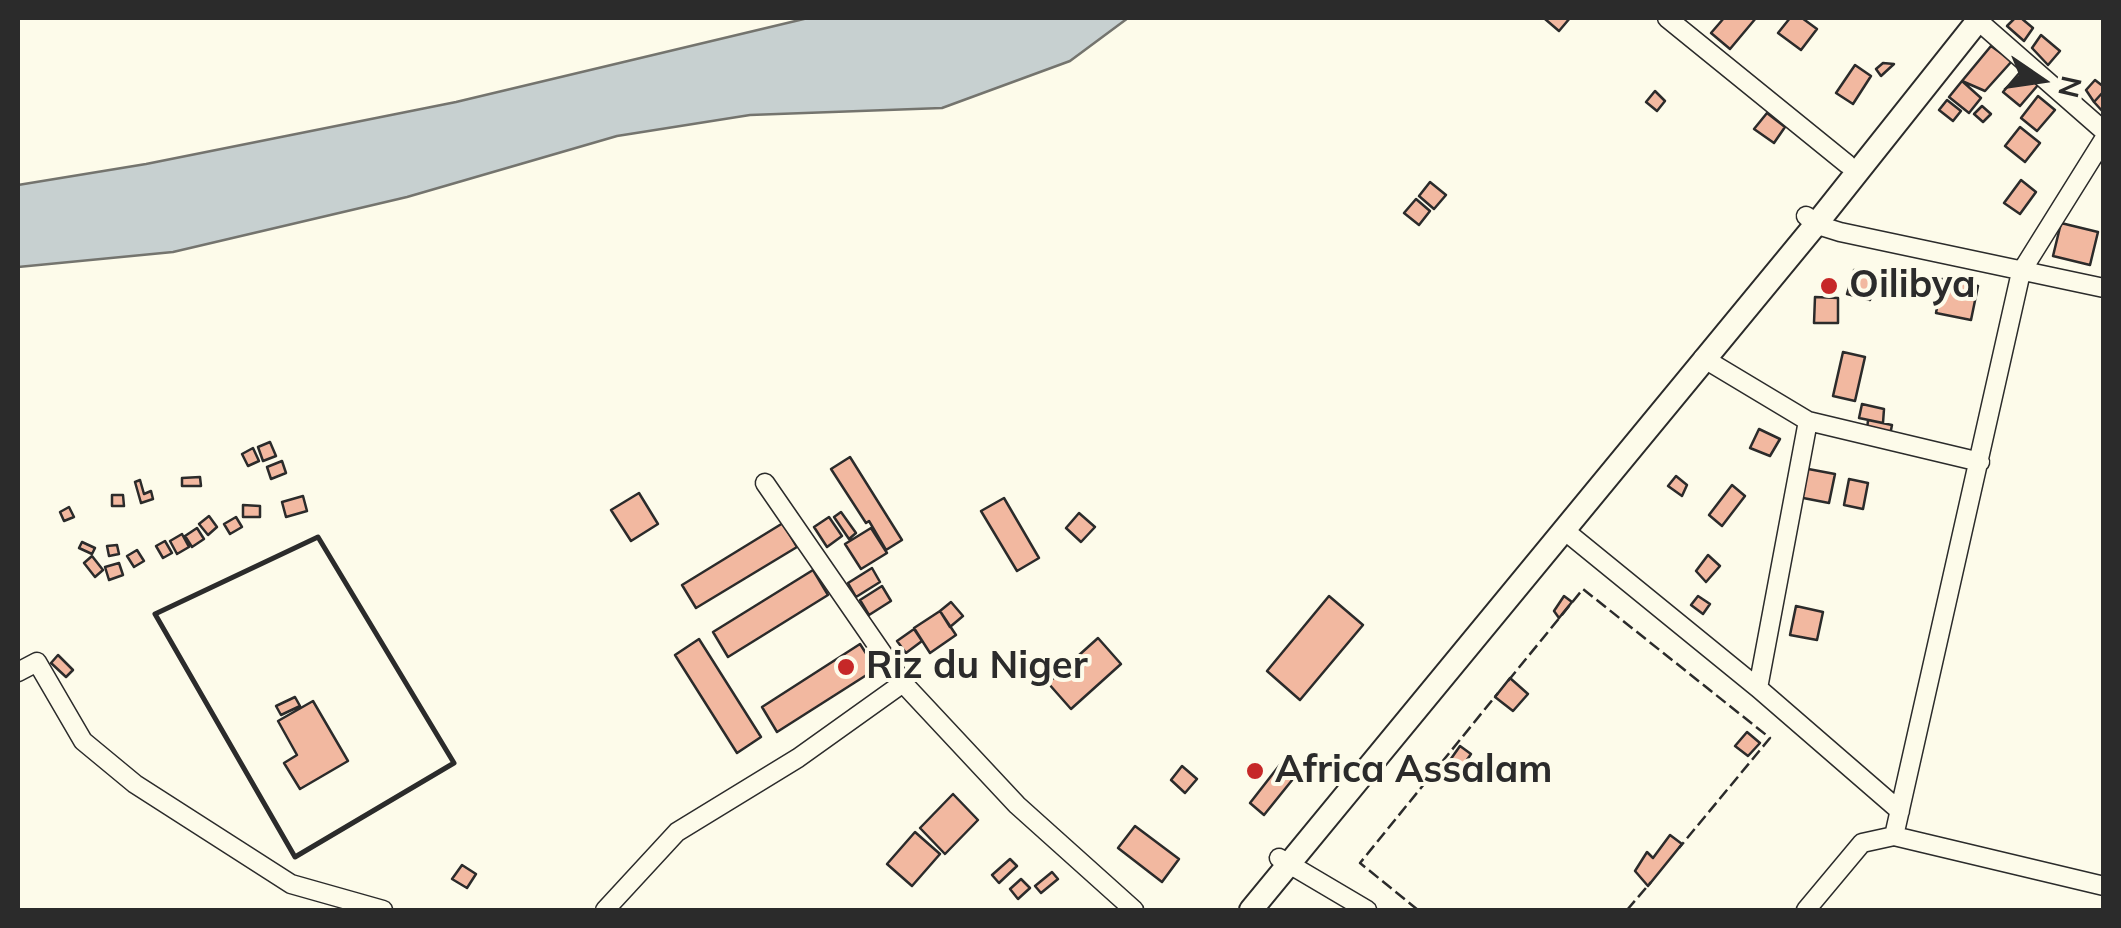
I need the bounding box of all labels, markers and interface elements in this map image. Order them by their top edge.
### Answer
north arrow [1991,30,2091,130]
text: N [2051,73,2090,101]
place label: Oilibya [1849,263,1976,309]
marker: Oilibya [1818,275,1840,297]
place label: Riz du Niger [866,644,1088,690]
marker: Riz du Niger [835,656,857,678]
place label: Africa Assalam [1275,748,1552,794]
marker: Africa Assalam [1244,760,1266,782]

